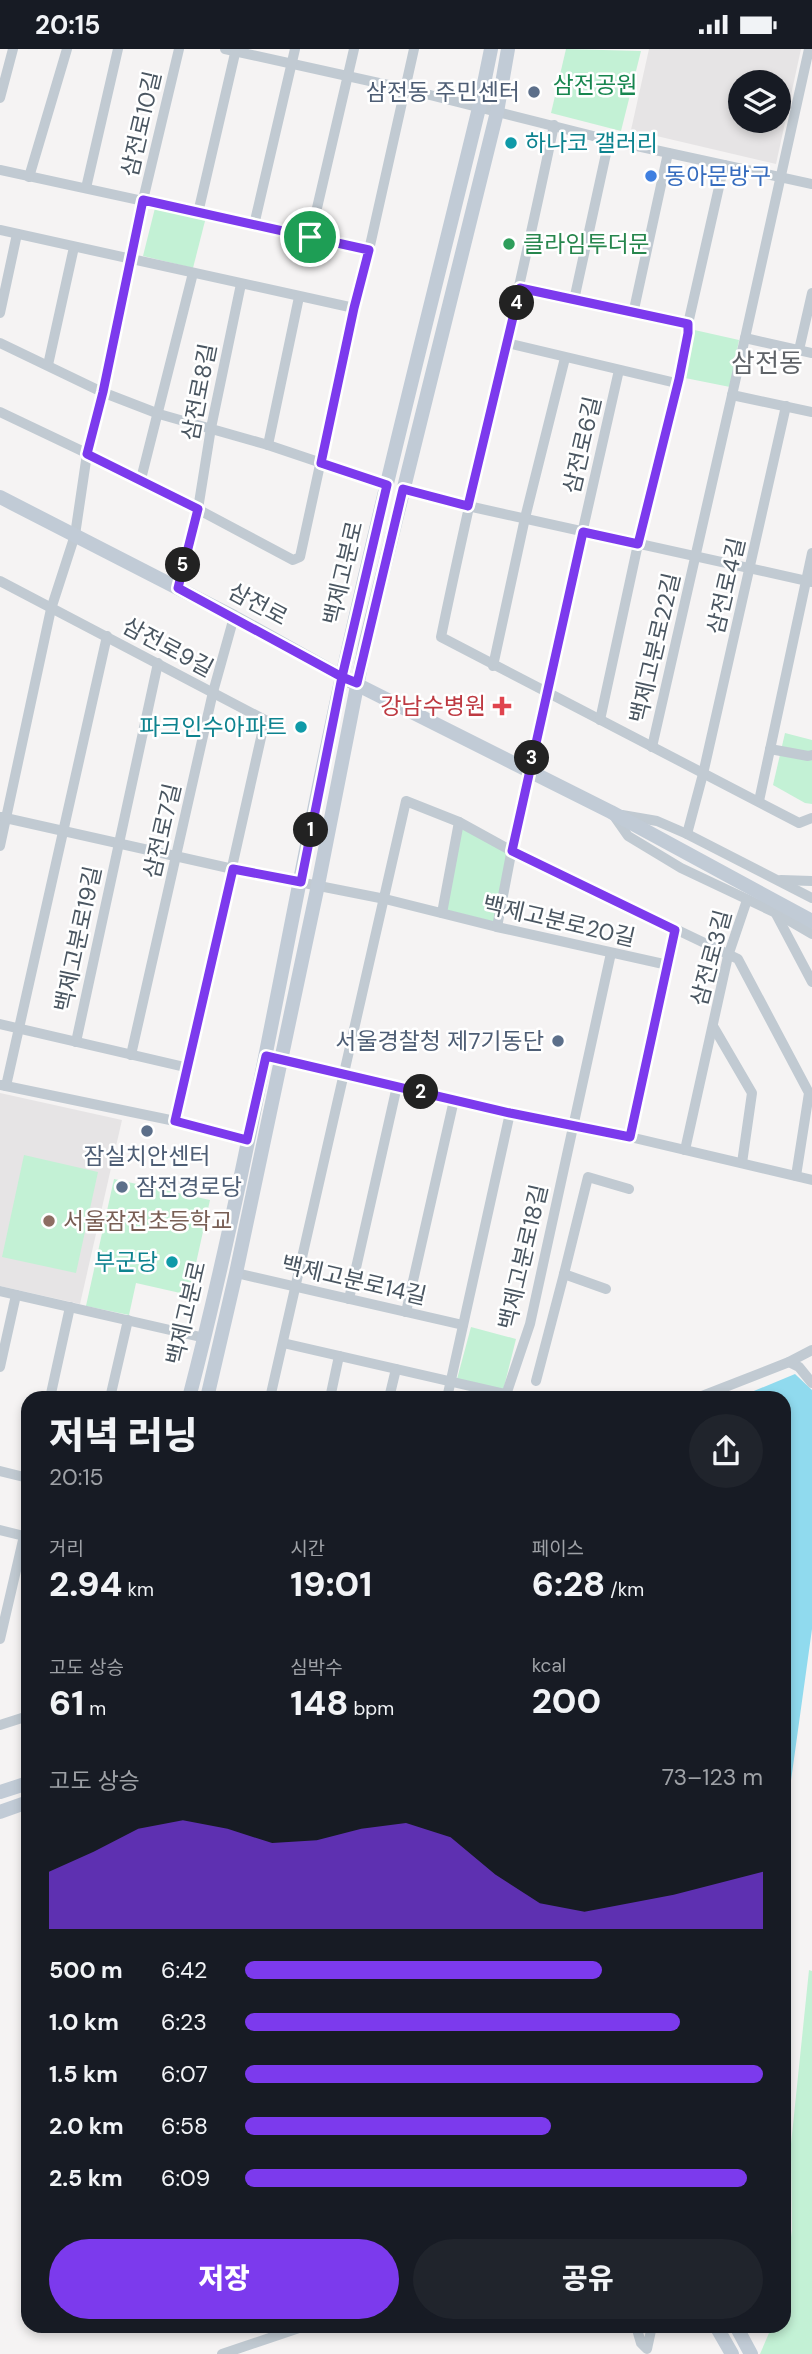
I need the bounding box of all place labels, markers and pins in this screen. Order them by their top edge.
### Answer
place label: 삼전동 주민센터 [366,77,520,107]
marker: 삼전동 주민센터 [526,84,542,100]
place label: 하나코 갤러리 [525,128,658,158]
marker: 하나코 갤러리 [503,135,519,151]
place label: 동아문방구 [665,161,771,191]
marker: 동아문방구 [643,168,659,184]
pin [280,207,340,267]
place label: 클라임투더문 [523,229,650,259]
marker: 클라임투더문 [501,236,517,252]
pin: 4 [500,285,534,321]
pin: 5 [166,547,200,583]
place label: 강남수병원 [380,691,486,721]
marker: 강남수병원 [492,696,512,716]
place label: 파크인수아파트 [139,712,287,742]
marker: 파크인수아파트 [293,719,309,735]
pin: 3 [514,741,550,775]
pin: 1 [294,813,328,847]
place label: 서울경찰청 제7기동단 [335,1026,544,1056]
marker: 서울경찰청 제7기동단 [550,1033,566,1049]
pin: 2 [404,1075,438,1109]
marker: 잠실치안센터 [139,1123,155,1139]
place label: 잠실치안센터 [84,1141,210,1171]
place label: 잠전경로당 [136,1172,242,1202]
marker: 잠전경로당 [114,1179,130,1195]
place label: 서울잠전초등학교 [63,1206,232,1236]
marker: 서울잠전초등학교 [41,1213,57,1229]
place label: 부군당 [95,1247,158,1277]
marker: 부군당 [164,1254,180,1270]

